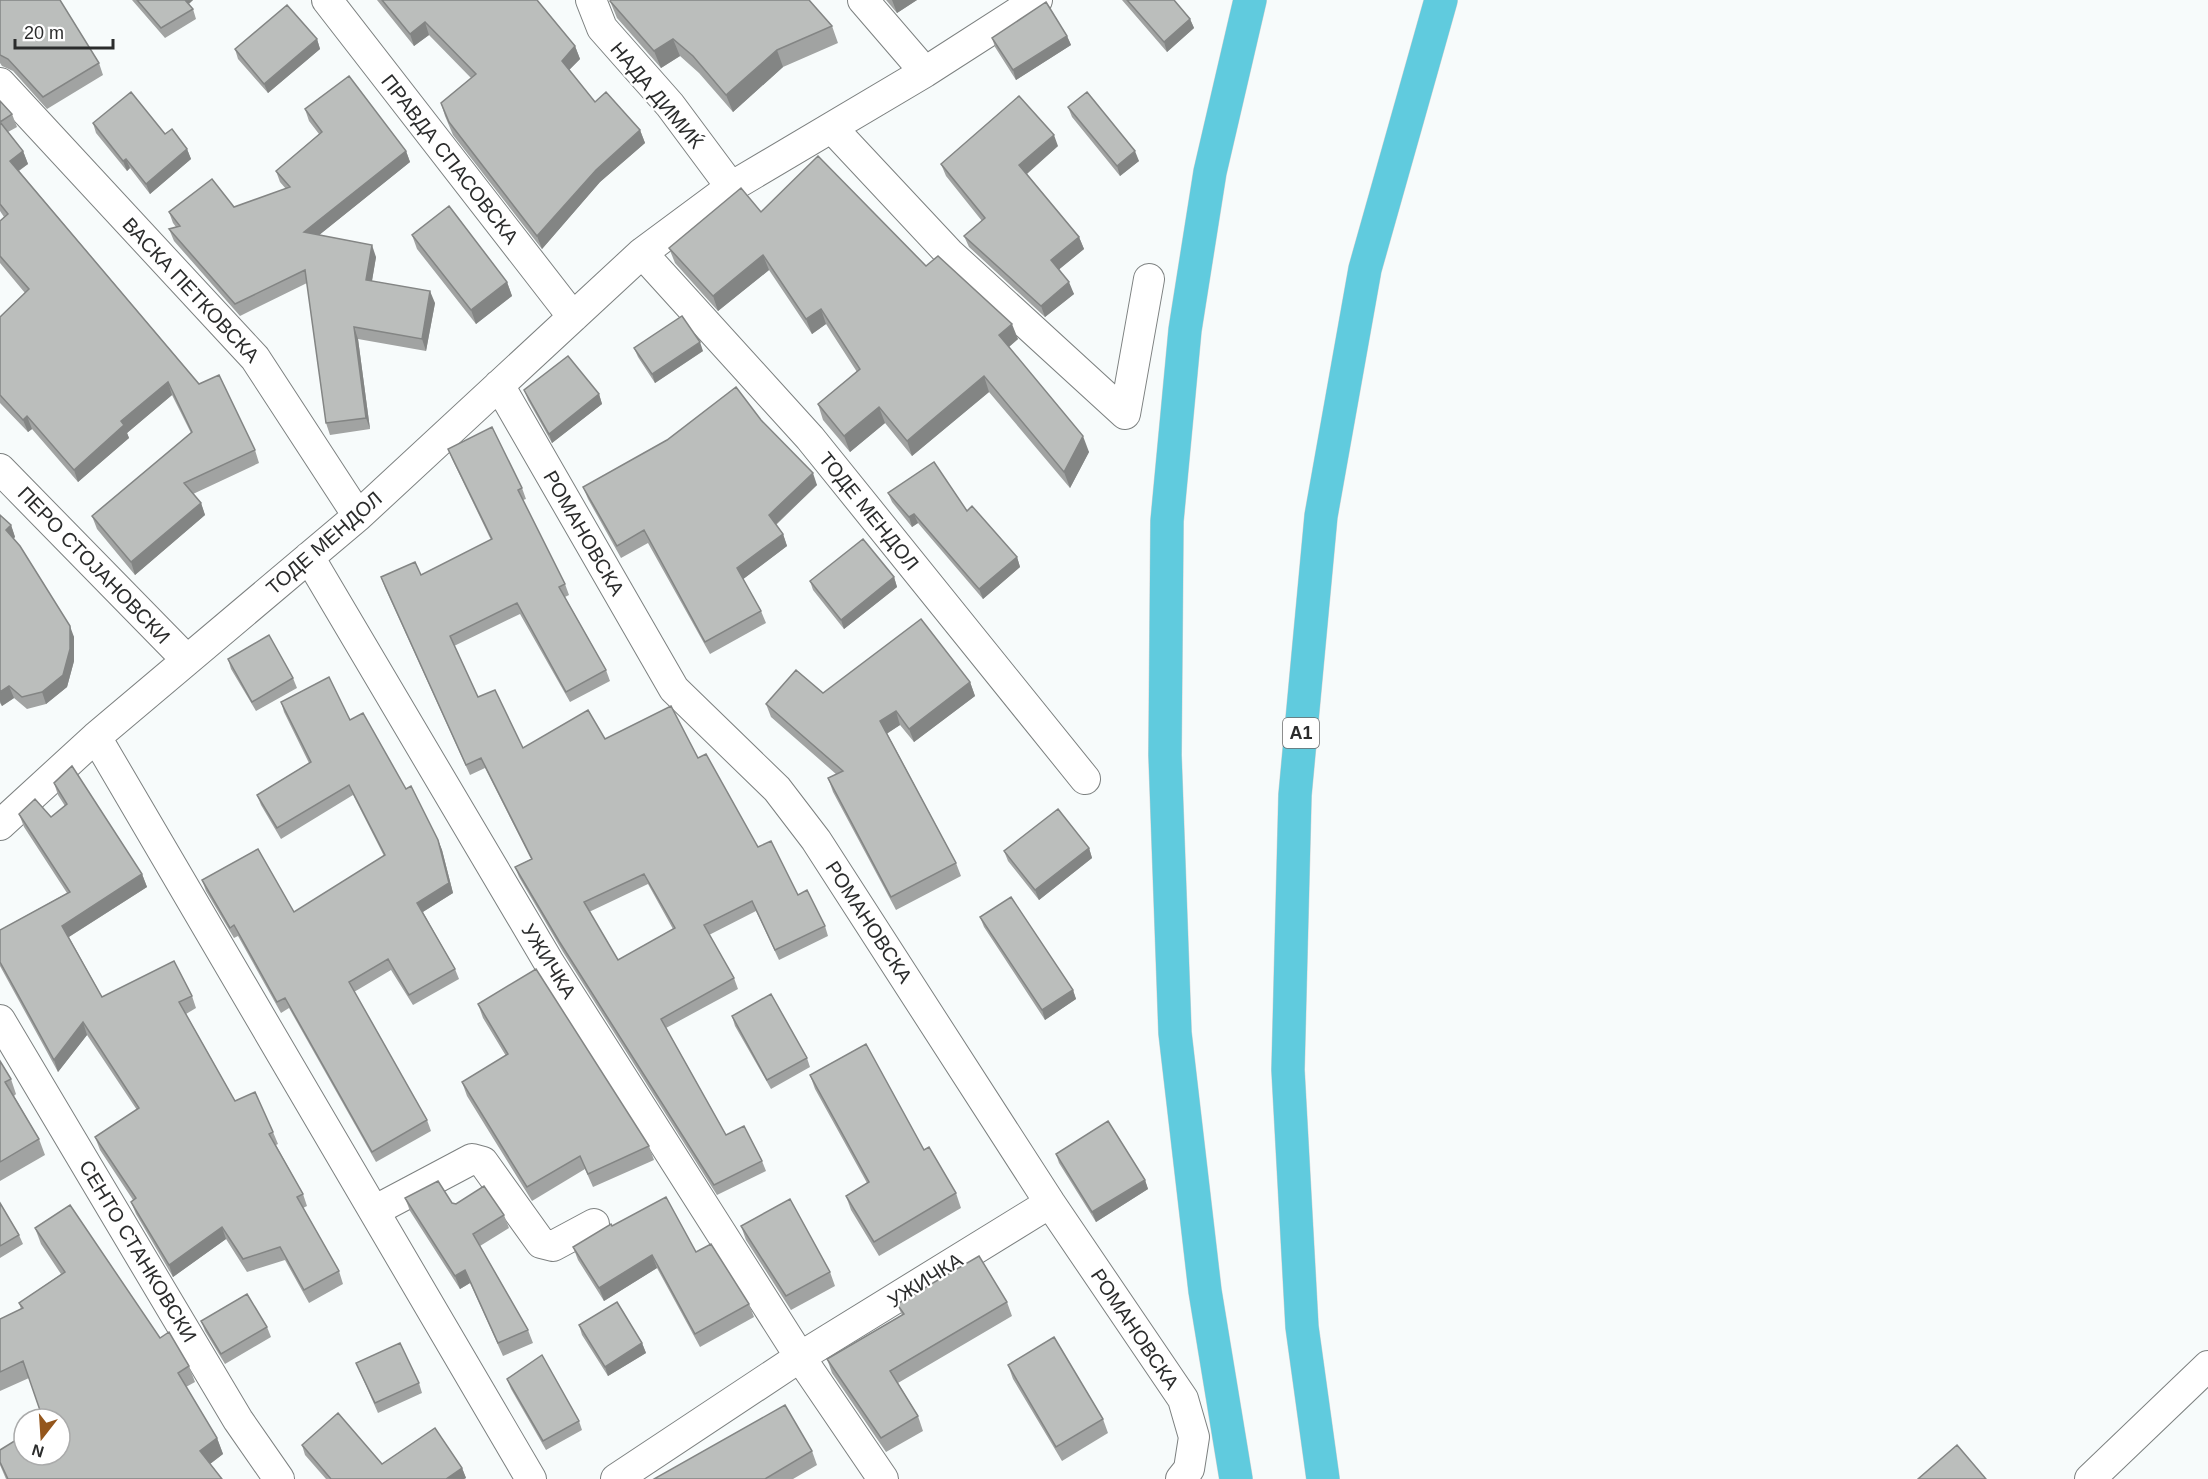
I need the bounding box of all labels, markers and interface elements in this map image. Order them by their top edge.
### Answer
scale bar [15,12,112,50]
text: 20 m [24,23,64,43]
street label: НАДА ДИМИЌ [606,38,708,153]
street label: ПРАВДА СПАСОВСКА [377,70,523,248]
street label: ВАСКА ПЕТКОВСКА [118,213,264,367]
street label: ТОДЕ МЕНДОЛ [815,448,923,574]
street label: РОМАНОВСКА [539,467,629,600]
street label: ПЕРО СТОЈАНОВСКИ [14,482,174,648]
street label: ТОДЕ МЕНДОЛ [262,487,386,599]
road number: A1 [1283,718,1319,748]
street label: РОМАНОВСКА [821,857,917,987]
street label: УЖИЧКА [517,920,581,1003]
street label: СЕНТО СТАНКОВСКИ [75,1156,201,1346]
street label: УЖИЧКА [884,1248,967,1312]
street label: РОМАНОВСКА [1087,1265,1184,1394]
north arrow [12,1407,72,1467]
text: N [30,1441,46,1461]

